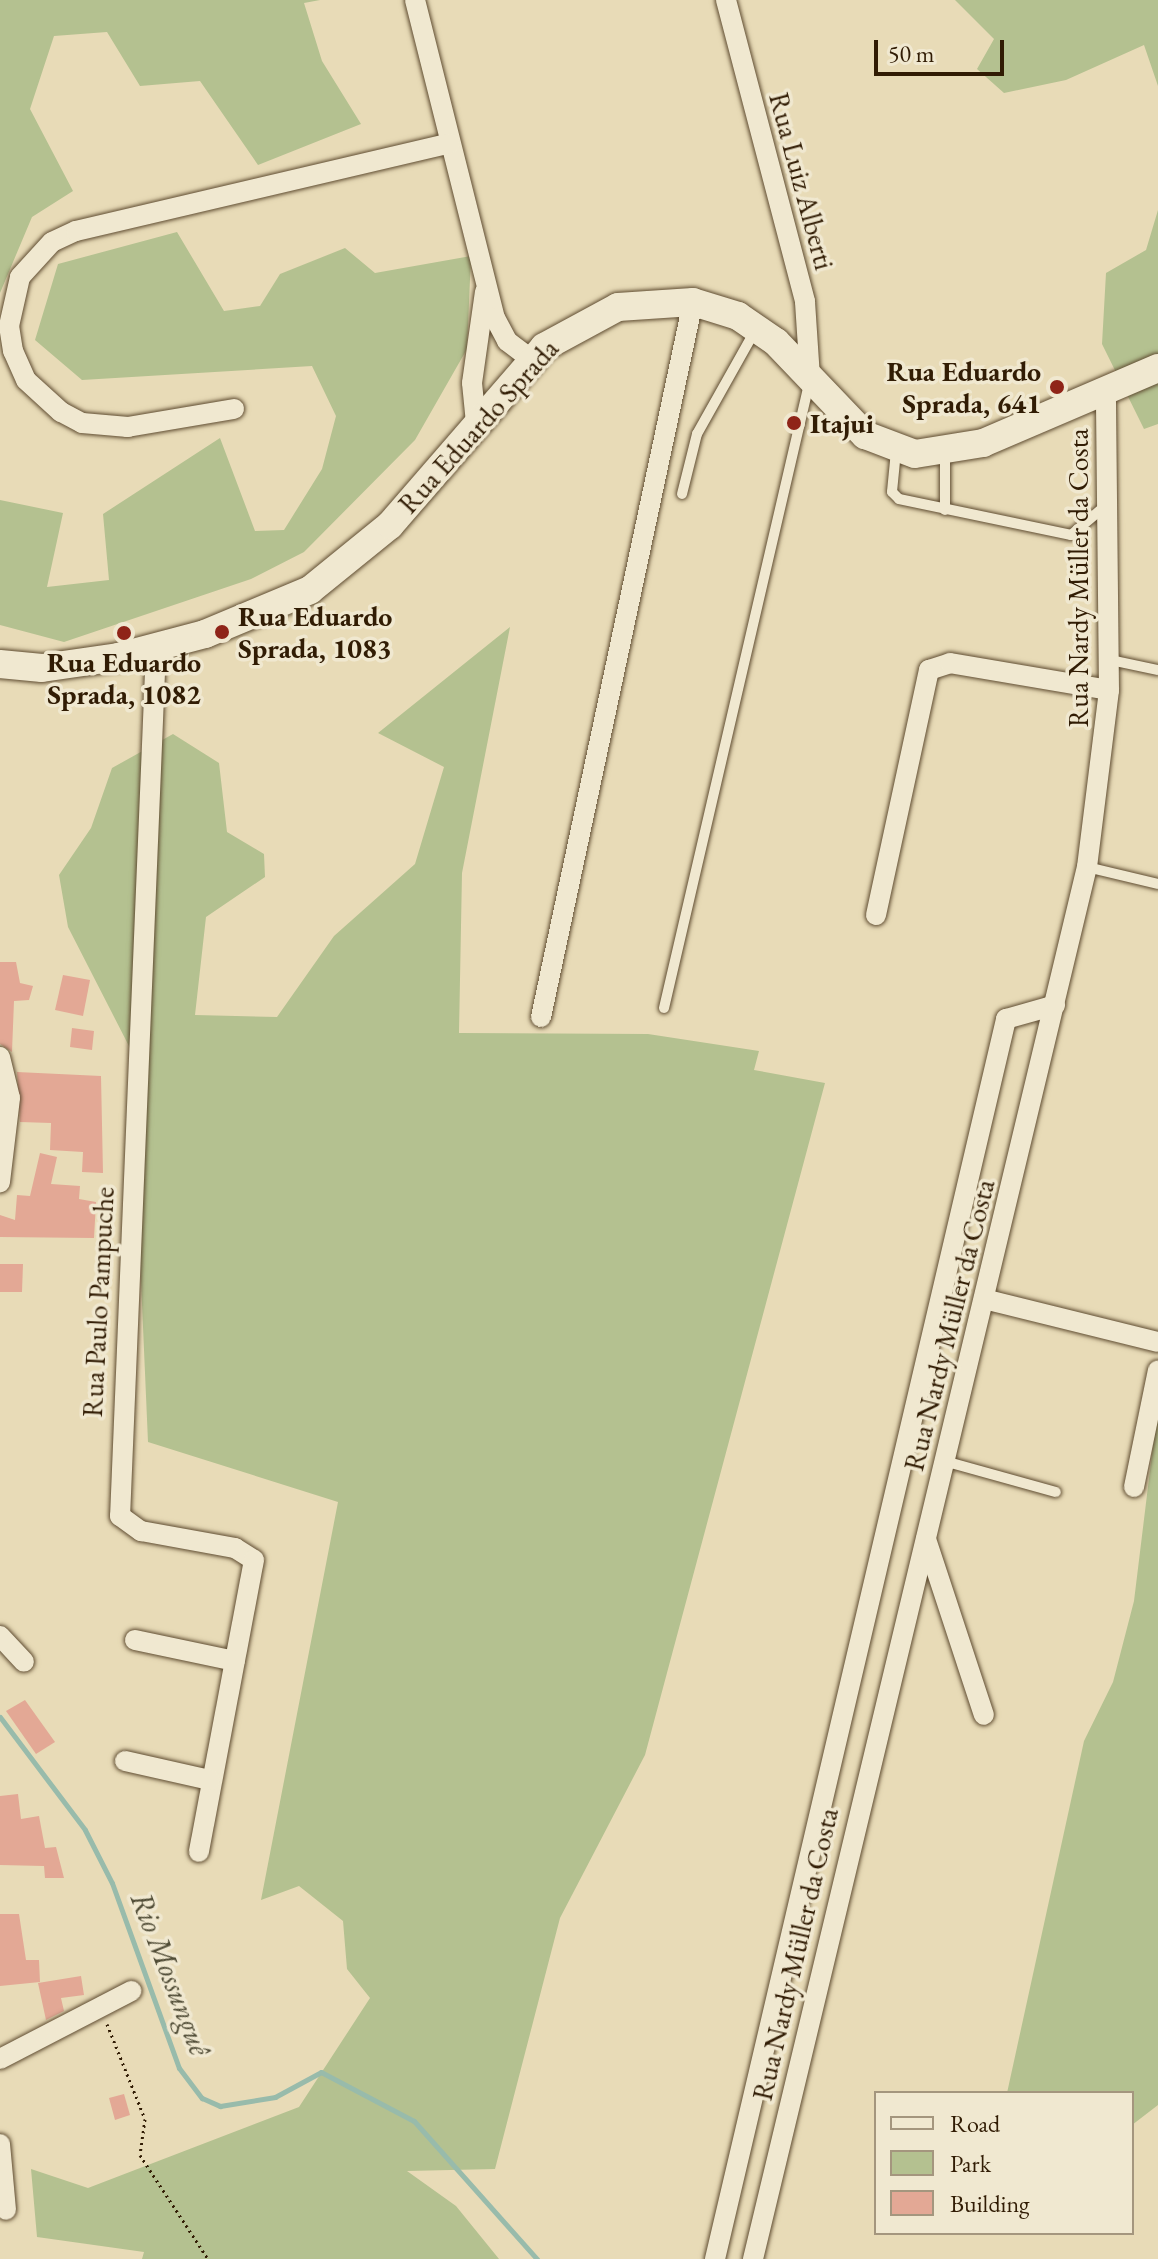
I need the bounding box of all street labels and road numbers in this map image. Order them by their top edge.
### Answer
street label: Rua Luiz Alberti [762,89,842,273]
street label: Rua Eduardo Sprada [391,332,565,520]
street label: Rua Nardy Müller da Costa [1061,428,1095,728]
street label: Rua Nardy Müller da Costa [897,1176,1001,1474]
street label: Rua Paulo Pampuche [75,1186,121,1418]
street label: Rua Nardy Müller da Costa [745,1804,845,2104]

